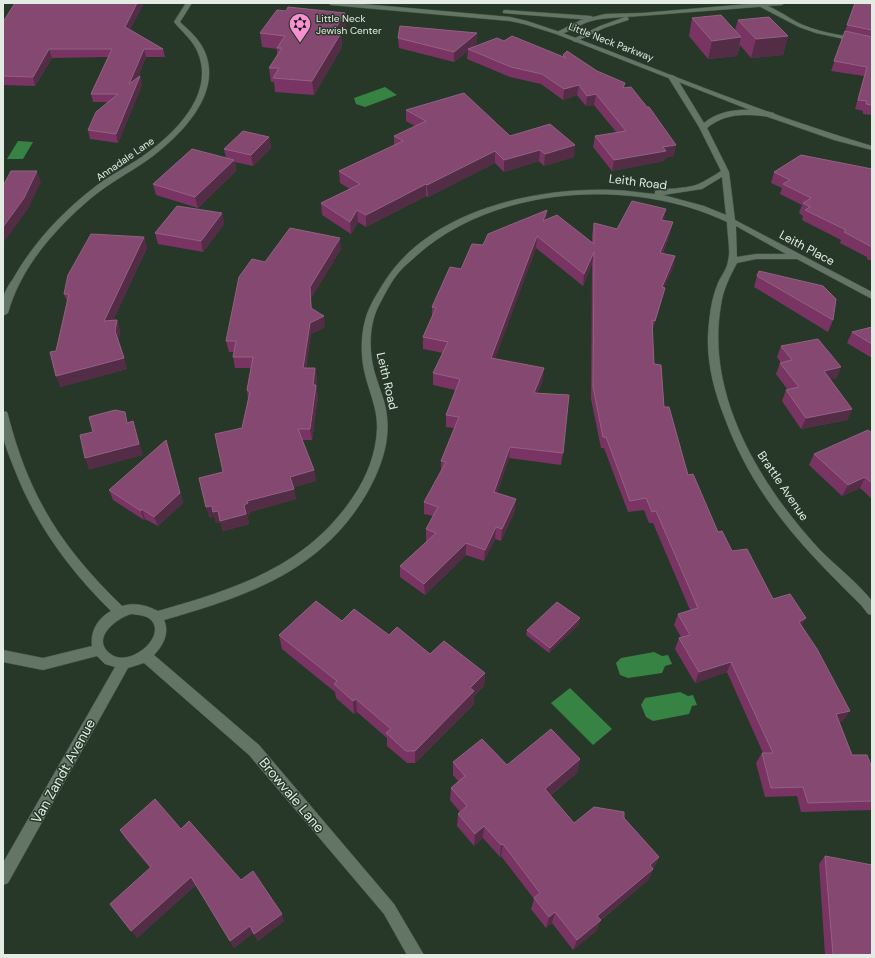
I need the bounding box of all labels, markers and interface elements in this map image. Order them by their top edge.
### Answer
synagogue icon: Little Neck Jewish Center [287,11,313,44]
place label: Little Neck Jewish Center [316,12,382,37]
street label: Little Neck Parkway [567,20,656,64]
street label: Annadale Lane [93,134,157,184]
street label: Leith Road [608,170,668,194]
street label: Leith Place [777,227,838,269]
street label: Leith Road [373,351,401,411]
street label: Brattle Avenue [754,448,812,524]
street label: Van Zandt Avenue [27,716,99,826]
street label: Browvale Lane [255,754,329,836]

